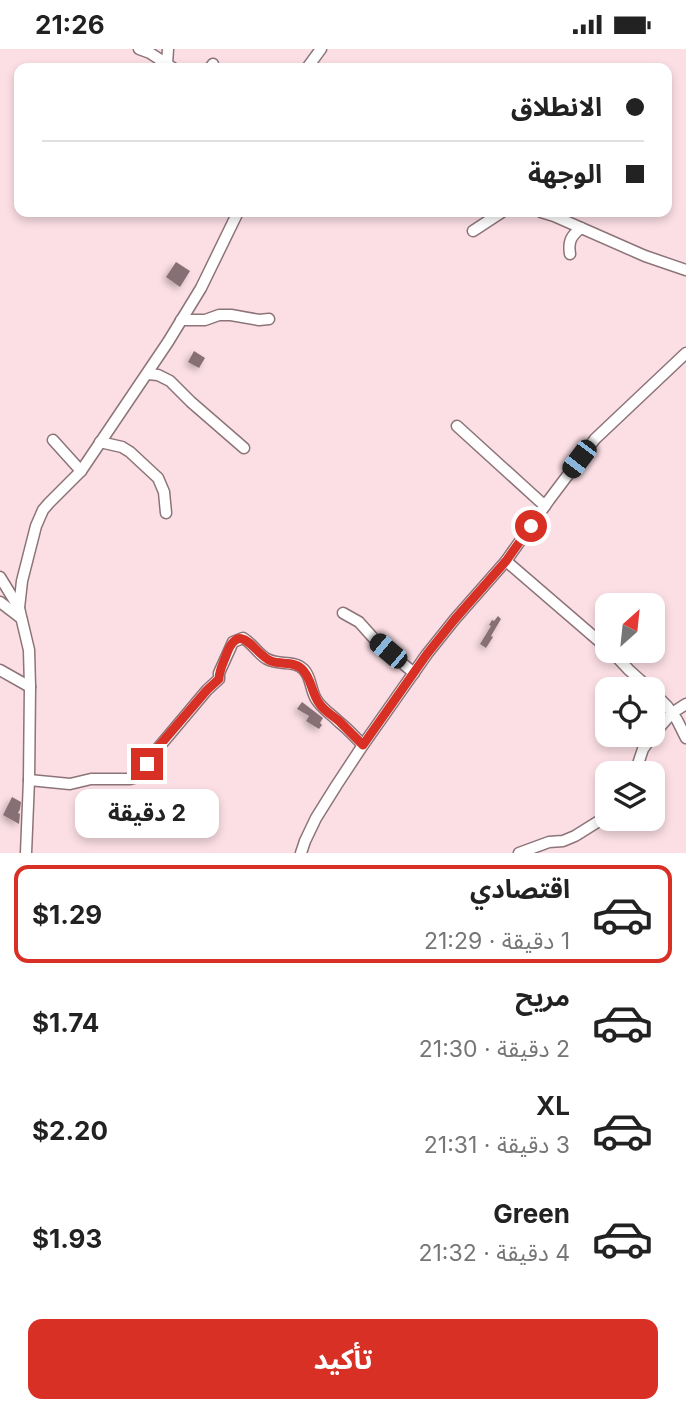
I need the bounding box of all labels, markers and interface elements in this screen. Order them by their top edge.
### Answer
text: 21:26 [35,9,105,40]
text: الانطلاق [511,91,602,122]
text: الوجهة [528,158,602,189]
car [558,436,601,482]
route start [515,510,547,542]
north arrow [595,593,665,663]
map controls [595,593,665,831]
car [366,629,411,673]
button: locate [595,677,665,747]
route end [131,748,163,780]
button: layers [595,761,665,831]
callout: 2 دقيقة [75,789,219,837]
text: 2 دقيقة [108,799,186,827]
text: اقتصادي [470,873,570,904]
icon: car [591,883,654,946]
text: $1.29 [32,899,102,930]
text: 1 دقيقة · 21:29 [424,927,570,955]
text: مريح [515,981,570,1012]
icon: car [591,991,654,1054]
text: $1.74 [32,1007,99,1038]
text: 2 دقيقة · 21:30 [419,1035,570,1063]
text: XL [536,1090,570,1121]
icon: car [591,1099,654,1162]
text: $2.20 [32,1115,108,1146]
text: 3 دقيقة · 21:31 [424,1131,570,1159]
text: Green [493,1198,570,1229]
icon: car [591,1207,654,1270]
text: $1.93 [32,1223,102,1254]
text: 4 دقيقة · 21:32 [418,1239,570,1267]
button: تأكيد [28,1319,658,1399]

